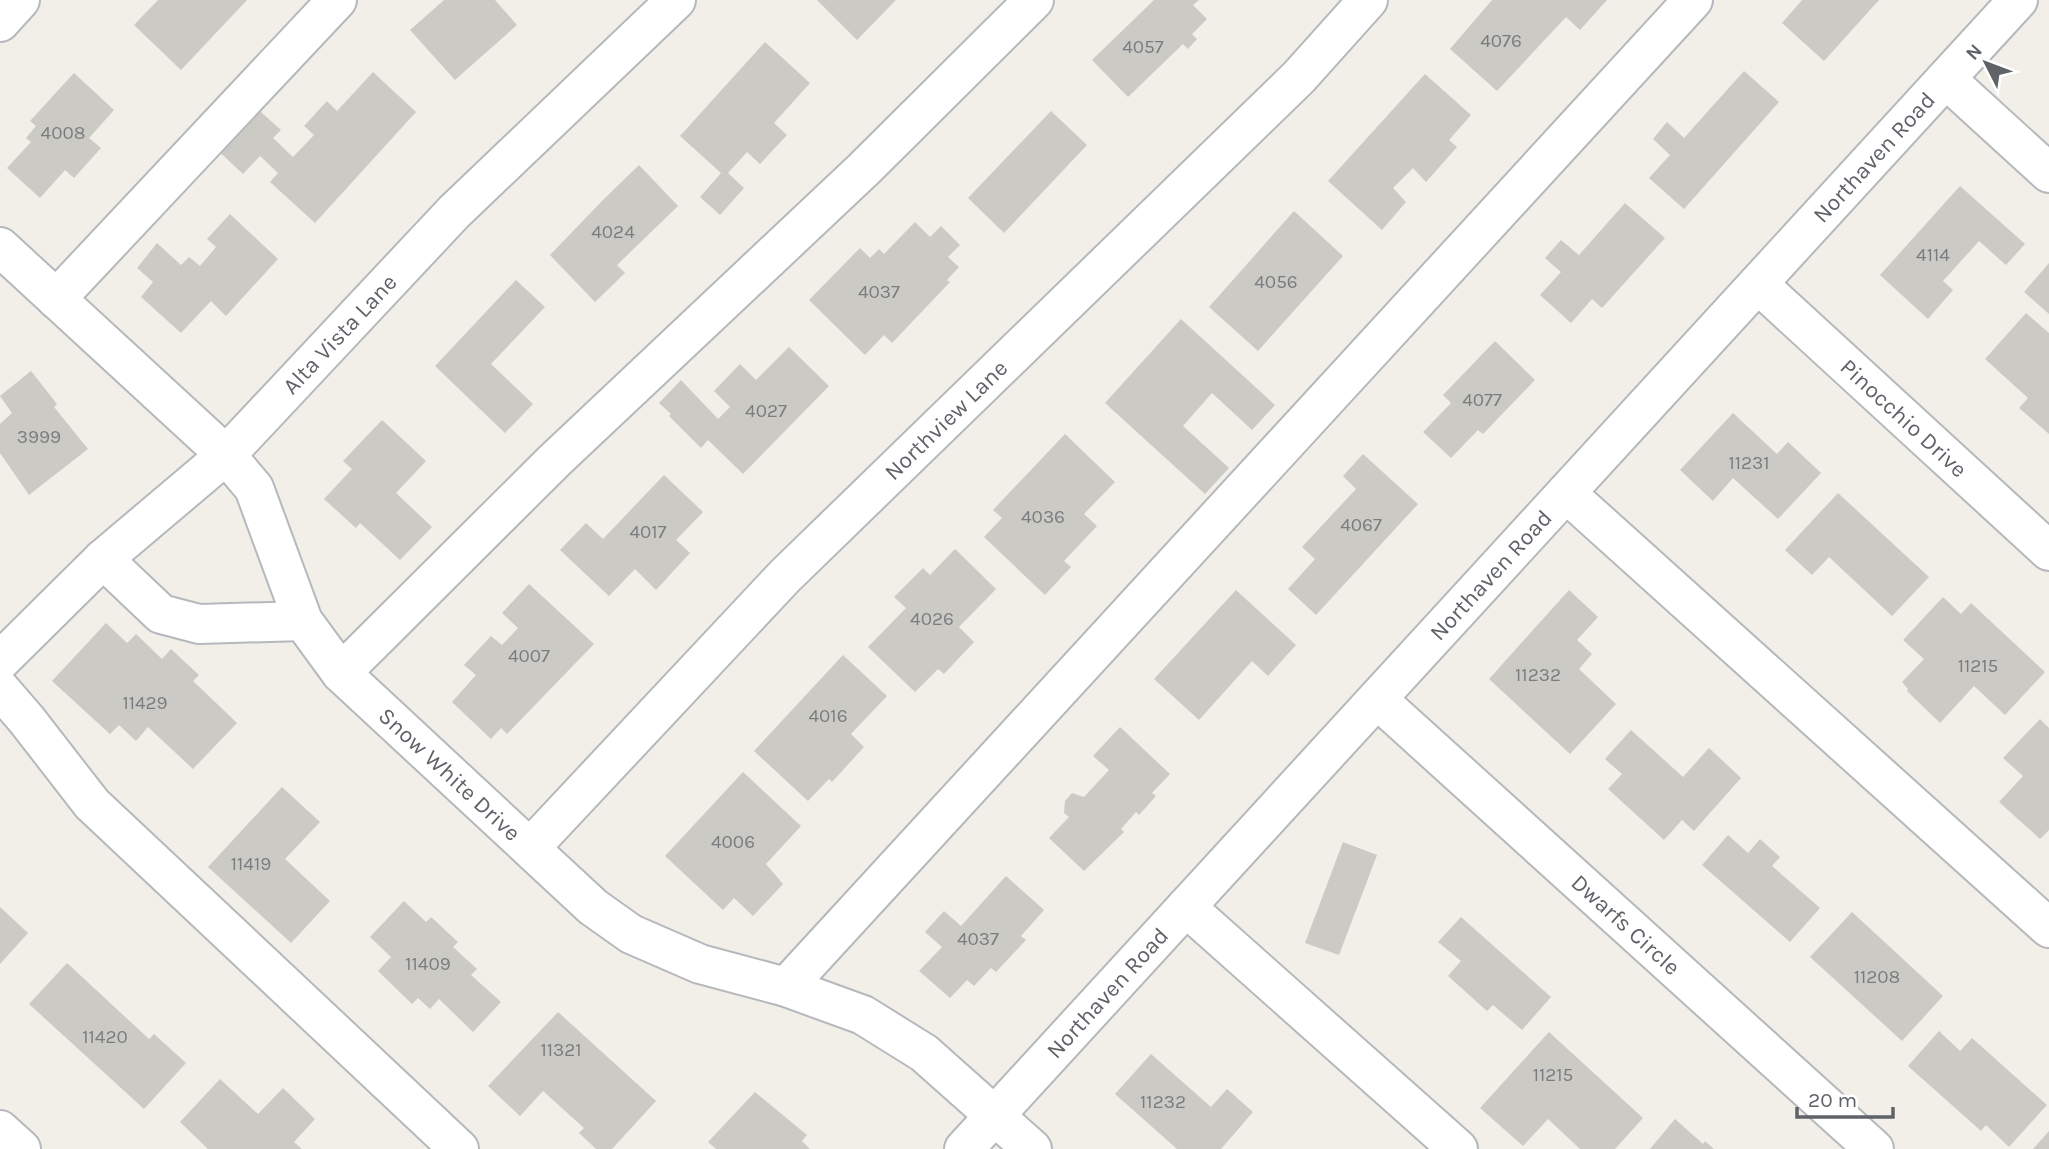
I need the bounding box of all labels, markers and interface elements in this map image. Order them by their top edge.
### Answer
north arrow [1951,28,2021,98]
house number: 4076 [1480,30,1522,52]
house number: 4057 [1122,36,1164,58]
text: N [1961,40,1987,65]
street label: Northaven Road [1808,87,1941,228]
house number: 4008 [41,122,85,144]
house number: 4024 [591,221,635,243]
house number: 4114 [1916,244,1950,266]
street label: Alta Vista Lane [277,269,403,400]
house number: 4056 [1254,271,1298,293]
house number: 4037 [858,281,900,303]
street label: Pinocchio Drive [1835,353,1972,483]
street label: Northview Lane [879,355,1013,486]
house number: 4077 [1462,389,1502,411]
house number: 4027 [745,400,787,422]
house number: 3999 [17,426,61,448]
house number: 11231 [1728,452,1770,474]
street label: Northaven Road [1424,504,1558,646]
house number: 4036 [1021,506,1065,528]
house number: 4067 [1340,514,1382,536]
house number: 4017 [629,521,667,543]
house number: 4026 [910,608,954,630]
house number: 4007 [508,645,550,667]
house number: 11215 [1958,655,1998,677]
house number: 11232 [1515,664,1561,686]
house number: 11429 [122,692,168,714]
street label: Snow White Drive [373,702,526,847]
house number: 4016 [808,705,848,727]
house number: 4006 [711,831,755,853]
house number: 11419 [231,853,271,875]
street label: Dwarfs Circle [1566,869,1686,981]
street label: Northaven Road [1041,922,1174,1064]
house number: 4037 [957,928,999,950]
house number: 11409 [405,953,451,975]
house number: 11208 [1854,966,1900,988]
house number: 11420 [82,1026,128,1048]
house number: 11321 [540,1039,582,1061]
house number: 11215 [1533,1064,1573,1086]
scale bar [1797,1076,1893,1120]
text: 20 m [1808,1088,1857,1112]
house number: 11232 [1140,1091,1186,1113]

